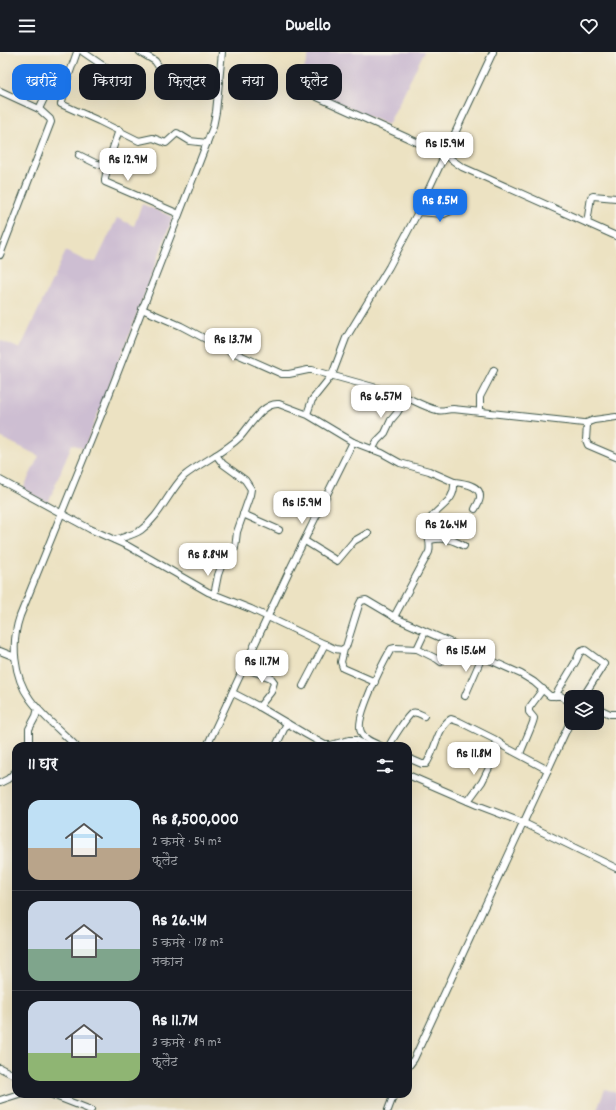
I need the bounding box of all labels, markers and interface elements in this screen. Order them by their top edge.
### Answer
text: Dwello [285,14,331,39]
icon: menu [16,15,38,37]
icon: heart [578,15,600,37]
chip: खरीदें [12,64,71,100]
chip: किराया [79,64,146,100]
chip: फ़िल्टर [154,64,220,100]
chip: नया [228,64,278,100]
chip: फ़्लैट [286,64,342,100]
pin: Rs 15.9M [404,132,486,166]
text: Rs 15.9M [425,135,465,154]
pin: Rs 12.9M [87,148,169,182]
text: Rs 12.9M [108,151,148,170]
pin: Rs 8.5M [403,189,477,223]
text: Rs 8.5M [422,192,458,211]
pin: Rs 13.7M [192,328,274,362]
text: Rs 13.7M [214,331,252,350]
pin: Rs 6.57M [340,385,422,419]
text: Rs 6.57M [360,388,402,407]
pin: Rs 15.9M [261,491,343,525]
text: Rs 15.9M [282,494,322,513]
pin: Rs 26.4M [405,513,487,547]
text: Rs 26.4M [425,516,467,535]
pin: Rs 8.84M [167,543,249,577]
text: Rs 8.84M [188,546,228,565]
pin: Rs 15.6M [425,639,507,673]
text: Rs 15.6M [446,642,486,661]
pin: Rs 11.7M [221,650,303,684]
text: Rs 11.7M [244,653,280,672]
map controls [564,690,604,730]
button: layers [564,690,604,730]
pin: Rs 11.8M [433,742,515,776]
text: Rs 11.8M [456,745,492,764]
text: 11 घर [28,754,58,778]
icon: filters [374,755,396,777]
text: Rs 8,500,000 [152,809,239,833]
icon: home [60,816,108,864]
text: 2 कमरे · 54 m² [152,833,222,852]
text: फ़्लैट [152,852,178,871]
text: Rs 26.4M [152,910,207,934]
icon: home [60,917,108,965]
text: 5 कमरे · 178 m² [152,934,224,953]
text: मकान [152,953,183,972]
text: Rs 11.7M [152,1010,198,1034]
icon: home [60,1017,108,1065]
text: 3 कमरे · 89 m² [152,1034,222,1053]
text: फ़्लैट [152,1053,178,1072]

